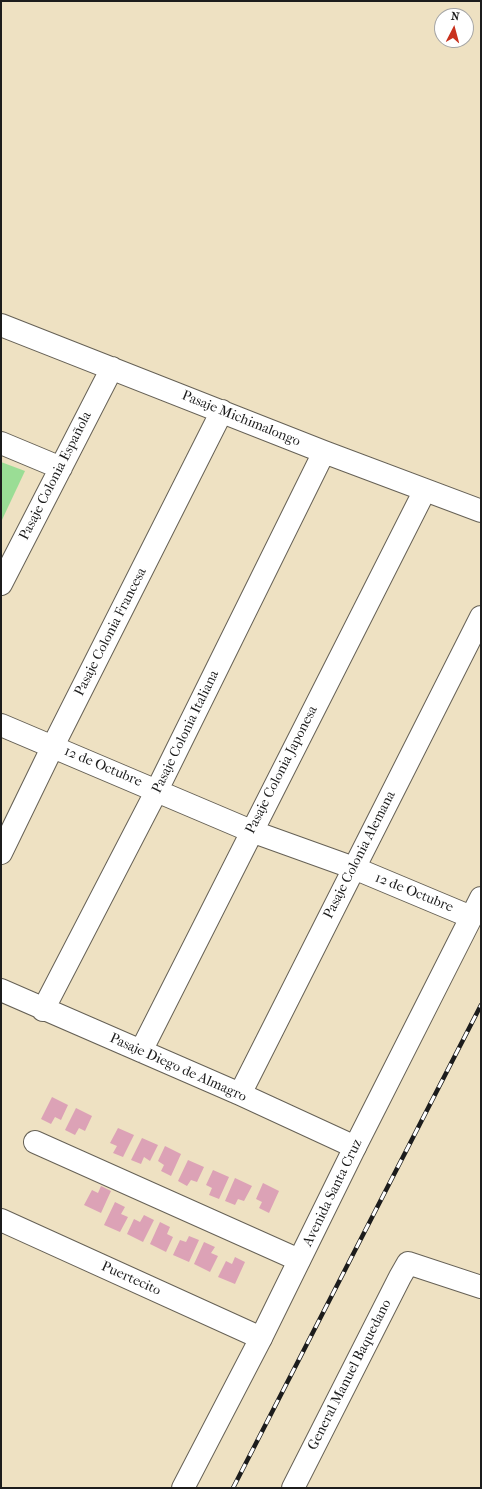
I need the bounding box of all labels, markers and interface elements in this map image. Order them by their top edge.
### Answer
north arrow [434,8,474,48]
text: N [450,10,460,23]
street label: Pasaje Michimalongo [179,388,303,450]
street label: Pasaje Colonia Española [16,409,96,543]
street label: Pasaje Colonia Francesa [71,565,151,699]
street label: Pasaje Colonia Italiana [149,668,223,796]
street label: Pasaje Colonia Japonesa [242,703,322,837]
street label: 12 de Octubre [62,743,144,791]
street label: Pasaje Colonia Alemana [320,788,400,922]
street label: 12 de Octubre [372,870,456,916]
street label: Pasaje Diego de Almagro [107,1030,249,1106]
street label: Avenida Santa Cruz [300,1137,366,1249]
street label: Puertecito [99,1258,163,1300]
street label: General Manuel Baquedano [305,1297,395,1453]

